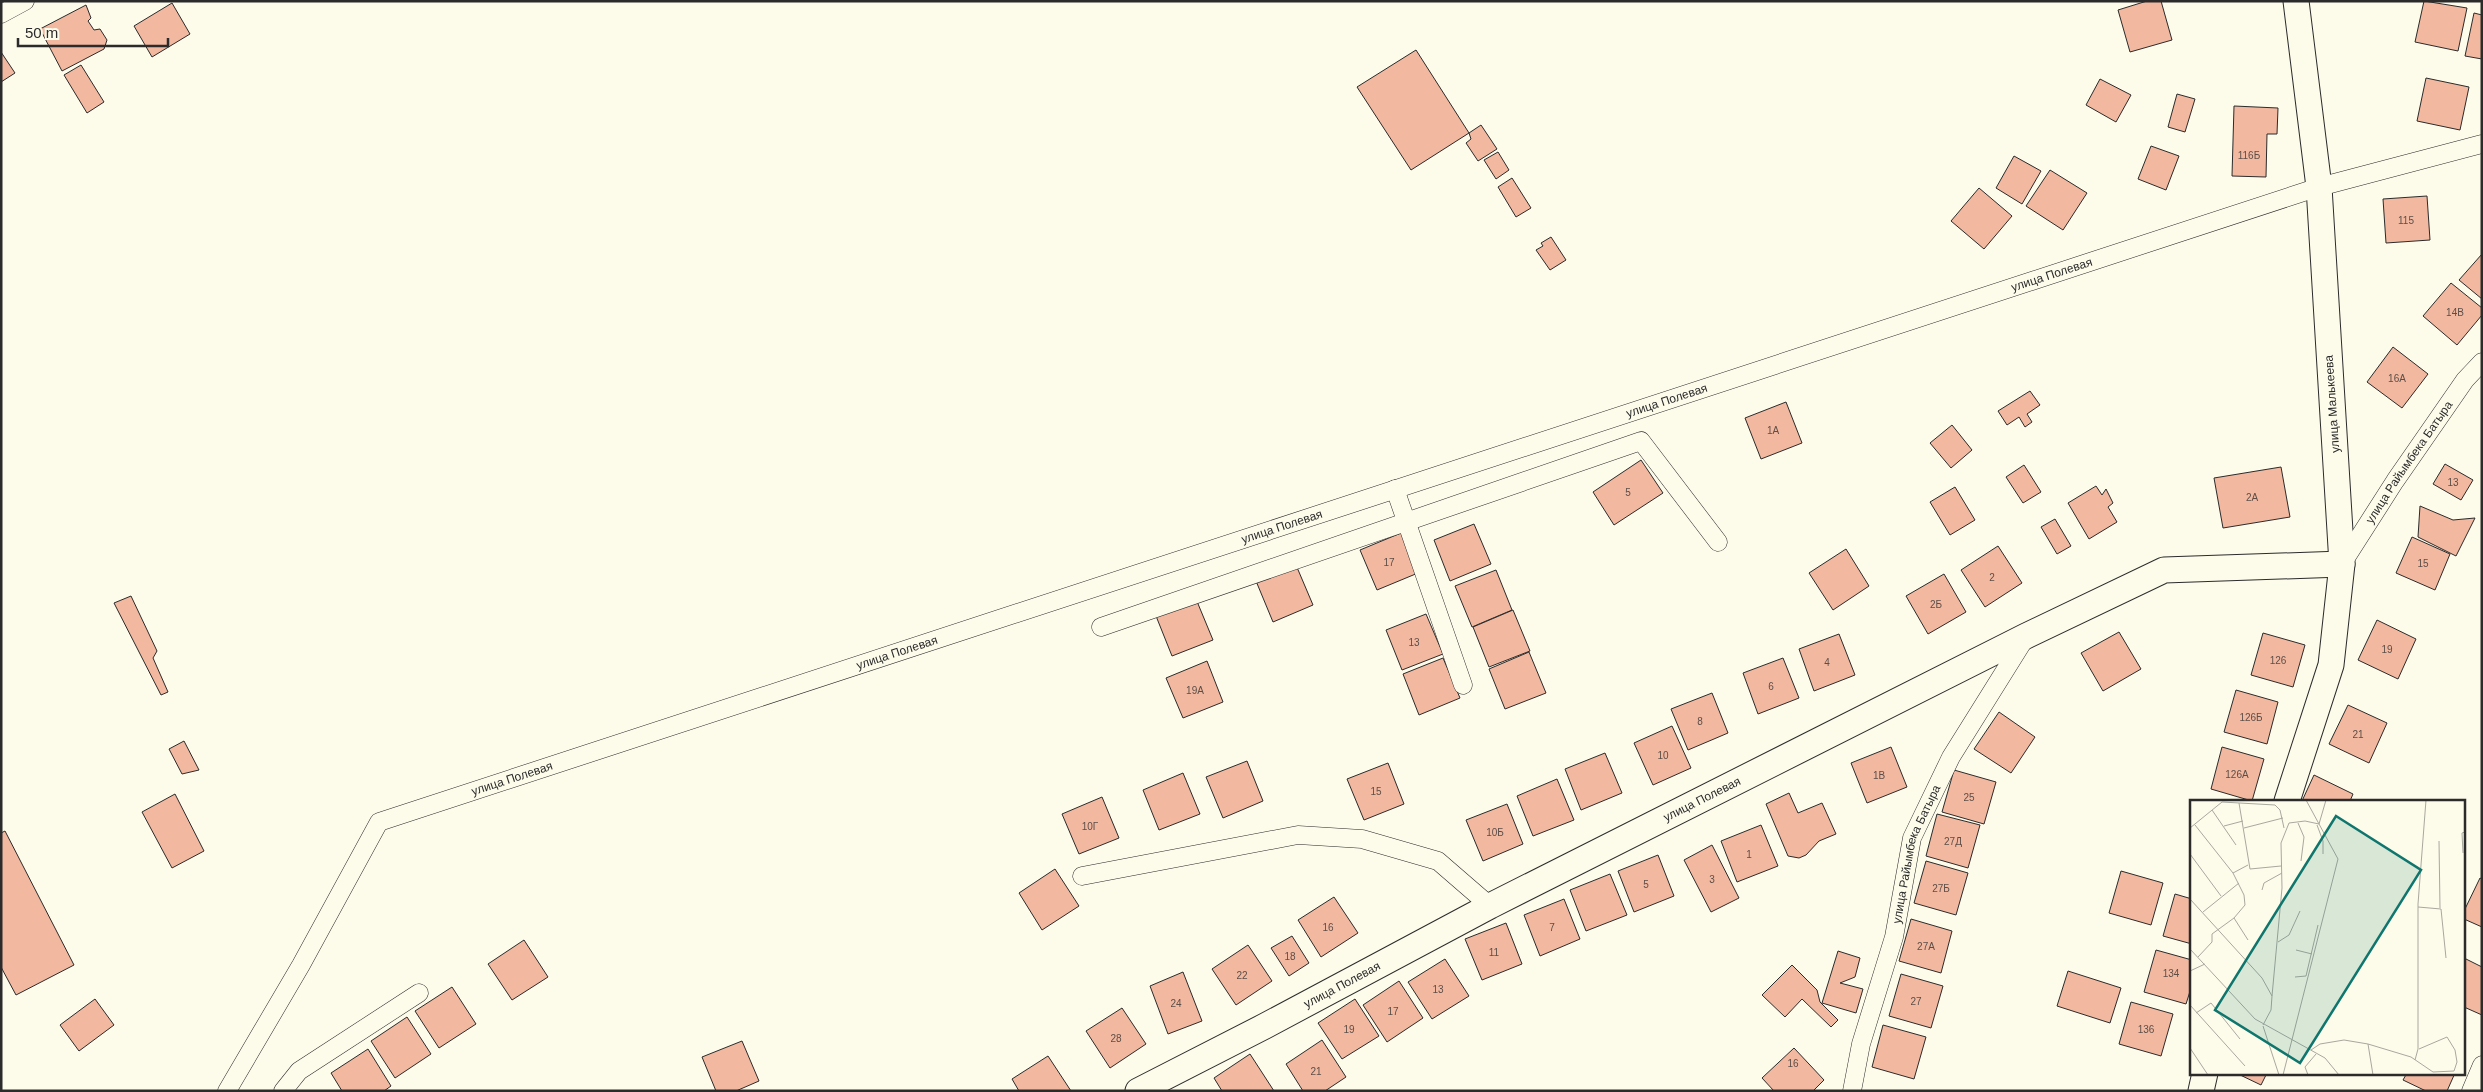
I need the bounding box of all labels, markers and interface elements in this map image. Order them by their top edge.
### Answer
scale bar [18,15,168,47]
text: 50 m [25,24,58,41]
house number: 116Б [2238,150,2261,161]
house number: 115 [2398,215,2414,226]
street label: улица Полевая [2009,255,2094,294]
house number: 14В [2446,307,2464,318]
street label: улица Малькеева [2322,354,2342,453]
house number: 16А [2388,373,2406,384]
street label: улица Полевая [1624,381,1709,420]
street label: улица Райымбека Батыра [2363,398,2456,526]
house number: 1А [1767,425,1779,436]
house number: 13 [2447,477,2459,488]
house number: 5 [1625,487,1631,498]
house number: 2А [2246,492,2258,503]
street label: улица Полевая [1239,507,1324,546]
house number: 17 [1383,557,1395,568]
house number: 15 [2417,558,2429,569]
house number: 2 [1989,572,1995,583]
house number: 2Б [1930,599,1942,610]
street label: улица Полевая [855,633,939,672]
house number: 13 [1408,637,1420,648]
house number: 19 [2381,644,2393,655]
house number: 126 [2270,655,2287,666]
house number: 4 [1824,657,1830,668]
house number: 6 [1768,681,1774,692]
house number: 19А [1186,685,1204,696]
house number: 126Б [2239,712,2263,723]
house number: 8 [1697,716,1703,727]
house number: 21 [2352,729,2364,740]
house number: 10 [1657,750,1669,761]
street label: улица Полевая [470,759,554,798]
house number: 126А [2225,769,2249,780]
house number: 1В [1873,770,1885,781]
street label: улица Полевая [1661,774,1743,825]
street label: улица Райымбека Батыра [1890,782,1944,925]
house number: 15 [1370,786,1382,797]
house number: 25 [1963,792,1975,803]
inset map [2190,800,2466,1074]
house number: 10Г [1082,821,1099,832]
house number: 10Б [1486,827,1504,838]
house number: 27Д [1944,836,1962,847]
house number: 1 [1746,849,1752,860]
house number: 3 [1709,874,1715,885]
house number: 5 [1643,879,1649,890]
house number: 27Б [1932,883,1950,894]
house number: 16 [1322,922,1334,933]
house number: 7 [1549,922,1555,933]
house number: 27А [1917,941,1935,952]
house number: 11 [1489,947,1500,958]
house number: 18 [1284,951,1296,962]
street label: улица Полевая [1301,959,1383,1011]
house number: 134 [2163,968,2180,979]
house number: 22 [1236,970,1248,981]
house number: 13 [1432,984,1444,995]
house number: 27 [1910,996,1922,1007]
house number: 24 [1170,998,1182,1009]
house number: 17 [1387,1006,1399,1017]
house number: 19 [1343,1024,1355,1035]
house number: 136 [2138,1024,2155,1035]
house number: 28 [1110,1033,1122,1044]
house number: 16 [1787,1058,1799,1069]
house number: 21 [1310,1066,1322,1077]

